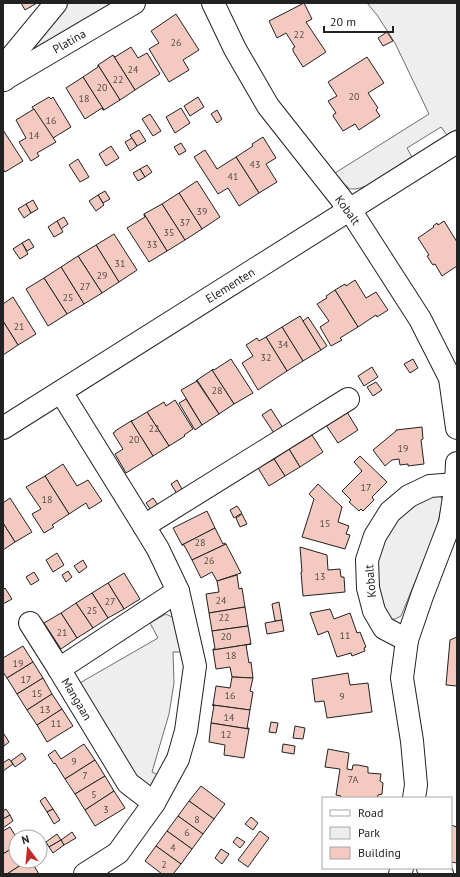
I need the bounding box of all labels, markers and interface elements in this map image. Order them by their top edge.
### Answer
scale bar [324,8,393,34]
text: 20 m [330,14,356,29]
street label: Platina [50,25,88,56]
house number: 22 [294,28,304,41]
house number: 26 [171,36,181,49]
house number: 24 [128,63,139,76]
house number: 22 [113,73,123,86]
house number: 20 [97,81,108,94]
house number: 20 [349,90,360,103]
house number: 18 [79,92,89,105]
house number: 16 [46,114,56,127]
house number: 14 [29,129,40,142]
house number: 43 [250,158,260,171]
house number: 41 [228,170,238,183]
street label: Kobalt [332,192,364,228]
house number: 39 [197,205,207,218]
house number: 37 [180,216,190,229]
house number: 35 [164,226,174,239]
house number: 33 [147,238,157,251]
house number: 31 [115,257,125,270]
street label: Elementen [203,264,257,306]
house number: 29 [97,269,107,282]
house number: 27 [80,280,90,293]
house number: 25 [63,291,73,304]
house number: 21 [14,320,24,333]
house number: 34 [278,338,289,351]
house number: 32 [261,351,271,364]
house number: 28 [212,384,222,397]
house number: 22 [149,422,159,435]
house number: 20 [129,433,140,446]
house number: 19 [398,442,408,455]
house number: 17 [361,481,371,494]
house number: 18 [42,493,52,506]
house number: 15 [320,517,330,530]
house number: 28 [195,536,205,549]
house number: 26 [204,554,214,567]
street label: Kobalt [361,564,379,598]
house number: 13 [315,570,325,583]
house number: 24 [216,594,227,607]
house number: 27 [105,595,115,608]
house number: 25 [87,604,97,617]
house number: 22 [219,611,229,624]
house number: 21 [57,626,67,639]
house number: 11 [340,629,350,642]
house number: 20 [221,630,232,643]
house number: 18 [226,649,236,662]
house number: 19 [13,657,23,670]
house number: 17 [21,673,31,686]
street label: Mangaan [58,675,96,723]
house number: 15 [32,687,42,700]
house number: 16 [225,689,235,702]
house number: 9 [339,690,345,703]
house number: 13 [40,703,50,716]
house number: 14 [224,711,235,724]
house number: 11 [51,717,61,730]
house number: 12 [221,728,231,741]
house number: 9 [71,755,77,768]
house number: 7 [82,769,88,782]
house number: 7A [348,773,359,786]
house number: 5 [91,788,97,801]
legend [322,797,452,869]
house number: 3 [103,803,109,816]
text: Road [358,805,383,820]
house number: 8 [194,813,200,826]
text: Park [358,825,380,840]
house number: 6 [184,826,190,839]
north arrow [8,829,48,869]
text: N [20,832,31,847]
house number: 4 [170,841,176,854]
text: Building [358,845,401,860]
house number: 2 [161,858,167,871]

